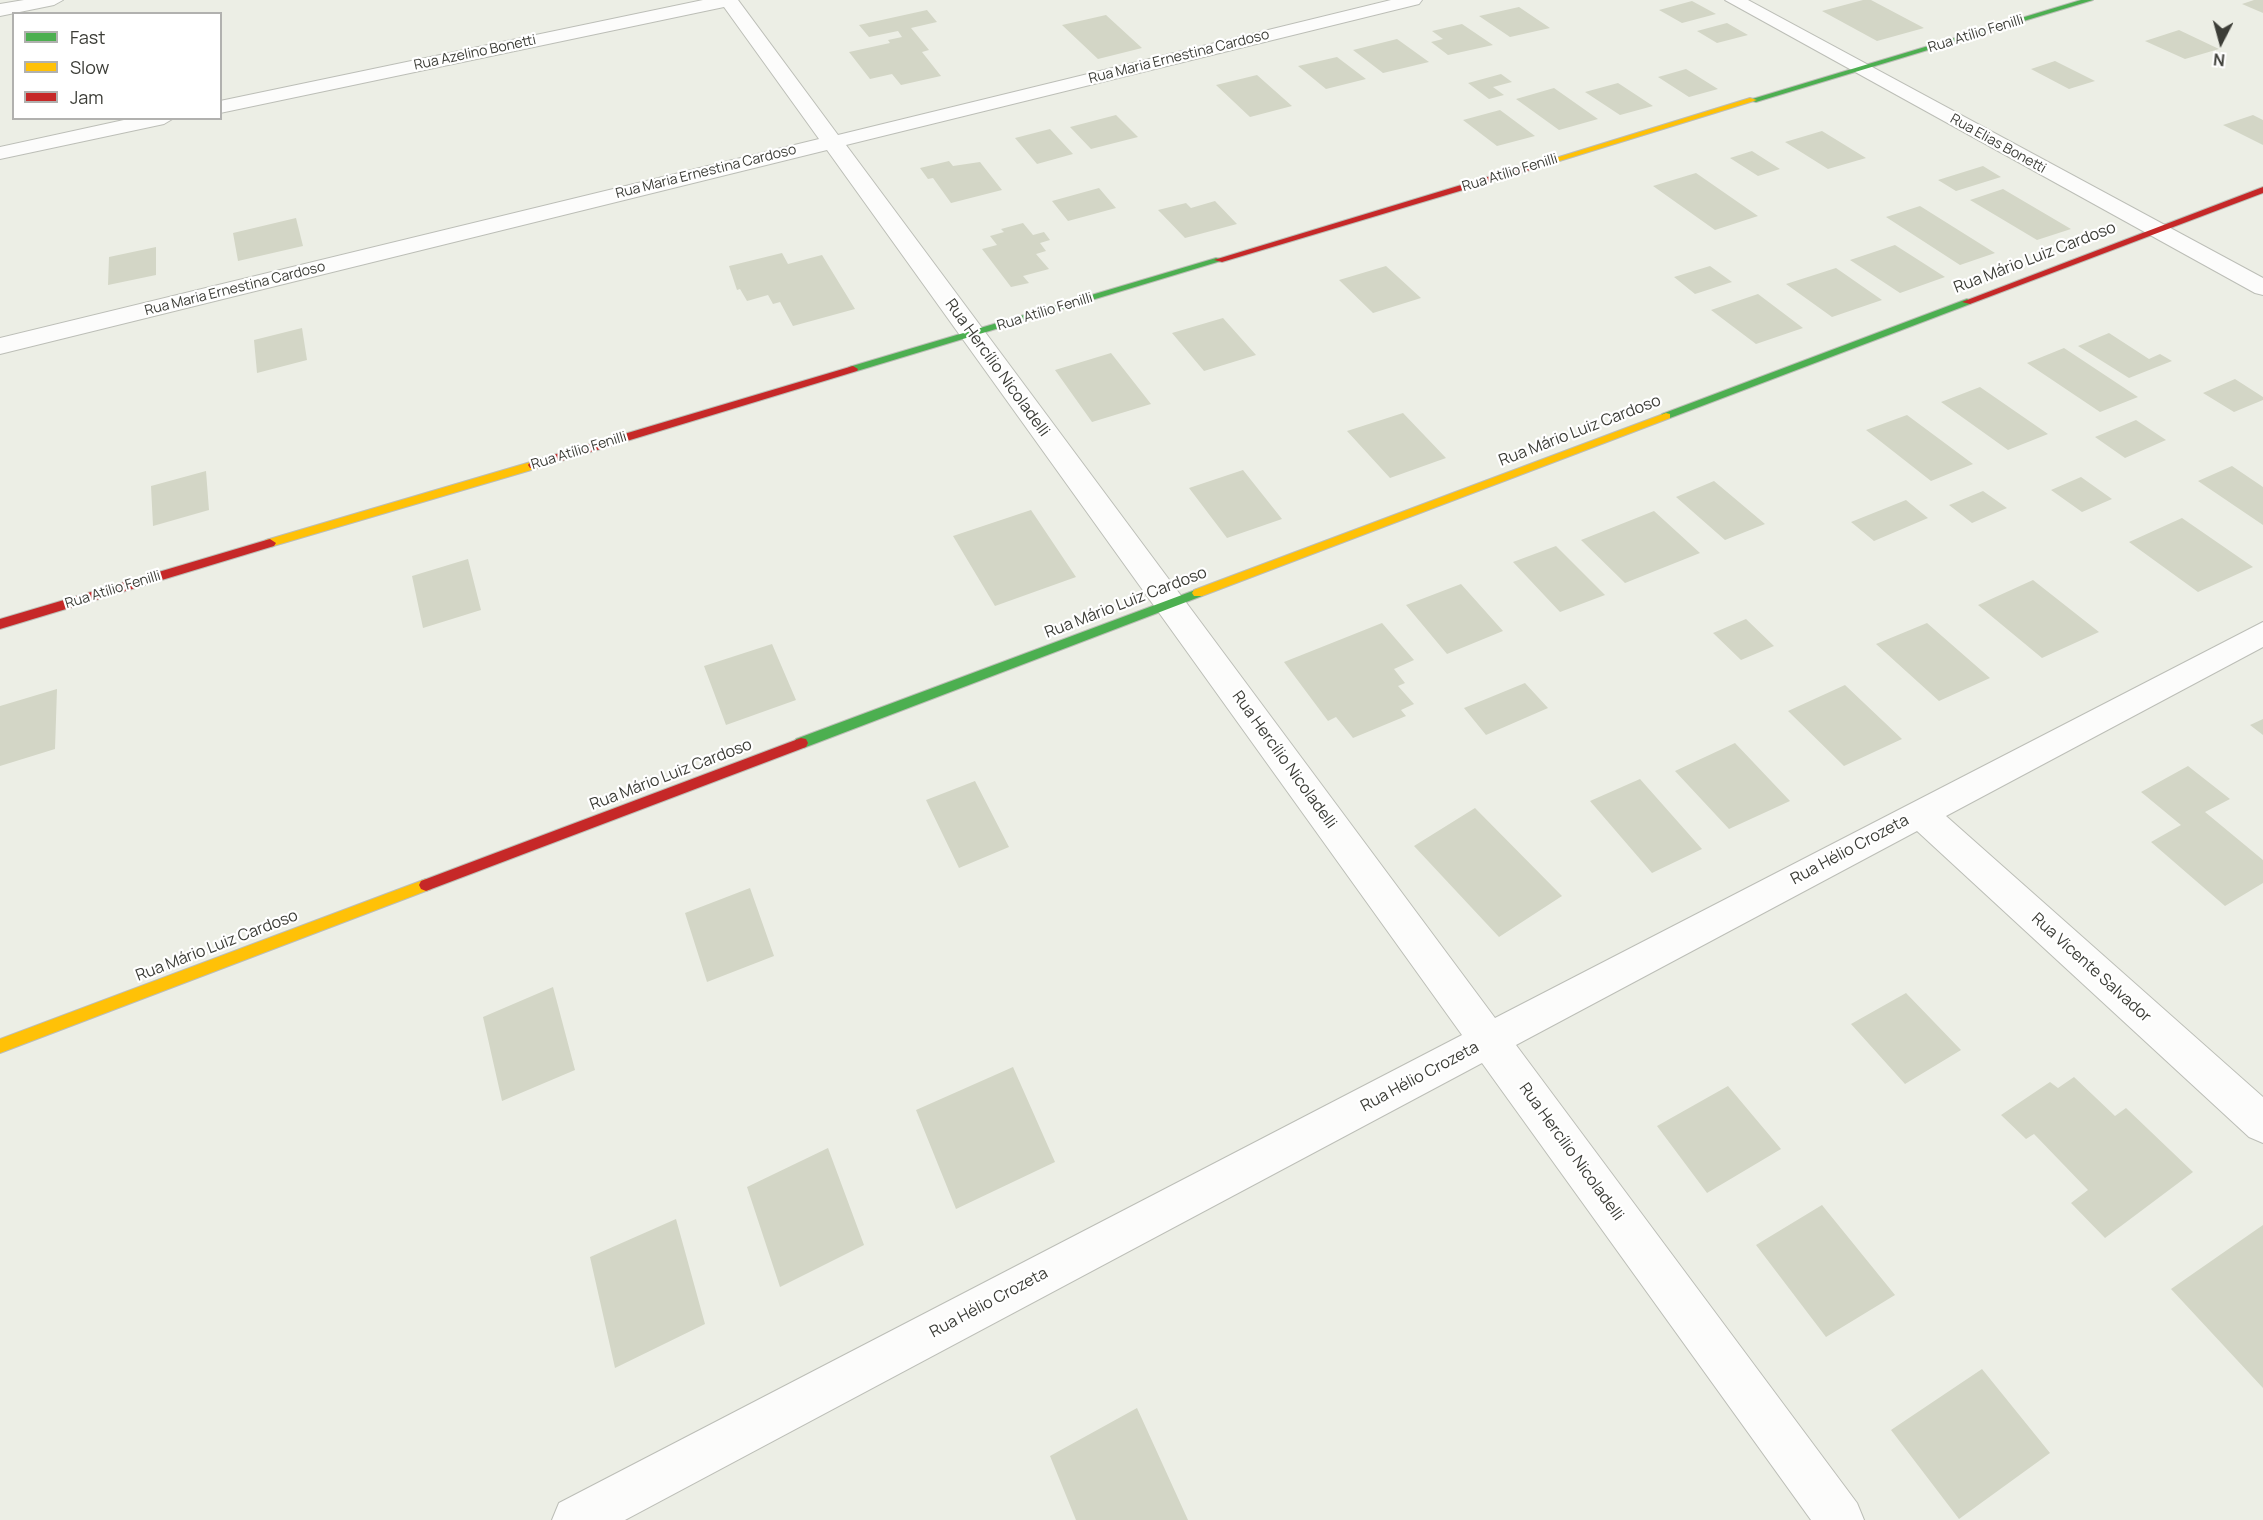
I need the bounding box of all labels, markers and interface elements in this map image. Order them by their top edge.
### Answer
street label: Rua Atílio Fenilli [1926,11,2026,57]
legend [12,12,222,120]
north arrow [2191,12,2251,72]
text: Fast [70,25,105,49]
street label: Rua Maria Ernestina Cardoso [1087,26,1271,88]
street label: Rua Azelino Bonetti [412,32,538,74]
text: N [2212,48,2226,71]
text: Slow [70,55,109,79]
text: Jam [70,85,104,109]
street label: Rua Elias Bonetti [1947,111,2049,177]
street label: Rua Maria Ernestina Cardoso [614,141,798,203]
street label: Rua Atílio Fenilli [1460,150,1560,196]
street label: Rua Mário Luiz Cardoso [1951,218,2119,298]
street label: Rua Maria Ernestina Cardoso [143,258,327,320]
street label: Rua Atílio Fenilli [995,289,1095,335]
street label: Rua Hercílio Nicoladelli [941,295,1053,441]
street label: Rua Mário Luiz Cardoso [1496,391,1664,471]
street label: Rua Atílio Fenilli [529,428,629,474]
street label: Rua Mário Luiz Cardoso [1042,563,1210,643]
street label: Rua Atílio Fenilli [63,567,163,613]
street label: Rua Hercílio Nicoladelli [1228,687,1340,833]
street label: Rua Mário Luiz Cardoso [587,735,755,815]
street label: Rua Hélio Crozeta [1788,811,1912,889]
street label: Rua Mário Luiz Cardoso [133,906,301,986]
street label: Rua Vicente Salvador [2027,909,2155,1027]
street label: Rua Hélio Crozeta [1358,1038,1482,1116]
street label: Rua Hercílio Nicoladelli [1515,1079,1627,1225]
street label: Rua Hélio Crozeta [927,1264,1051,1342]

